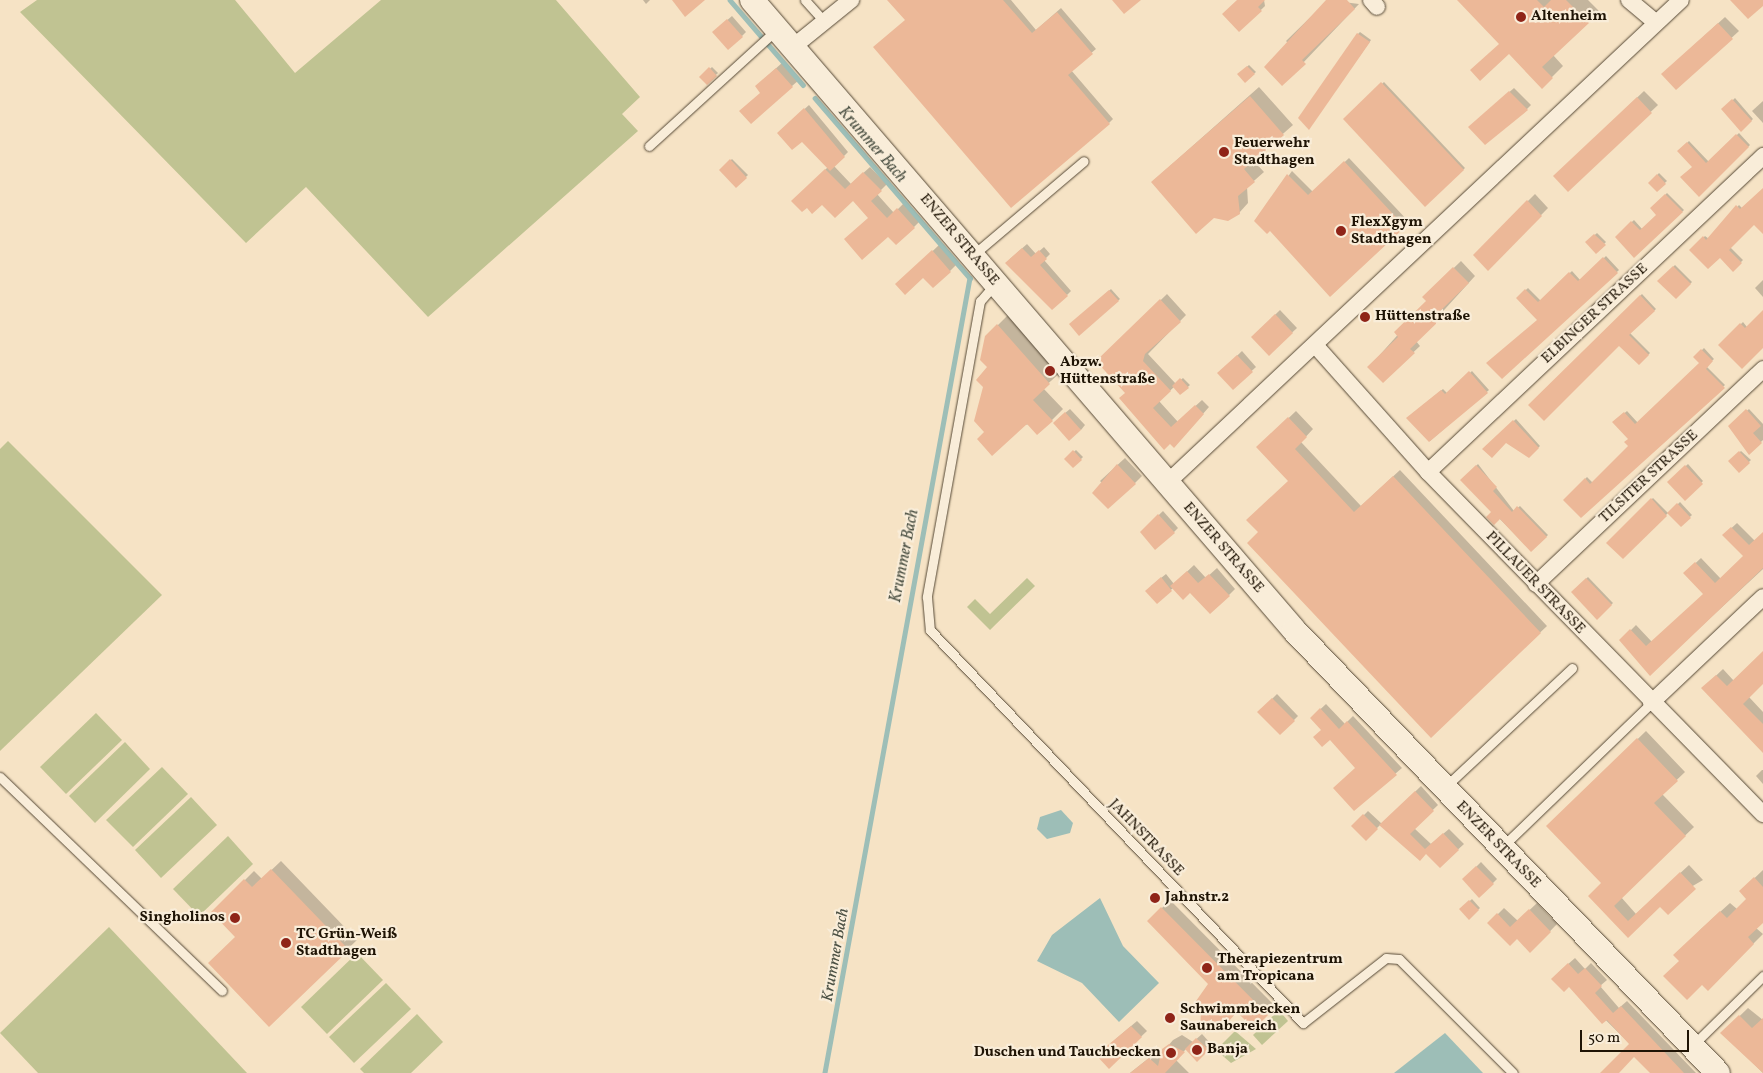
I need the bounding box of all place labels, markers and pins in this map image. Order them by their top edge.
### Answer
place label: Altenheim [1531,8,1607,26]
marker: Altenheim [1515,11,1527,23]
place label: Feuerwehr Stadthagen [1234,134,1315,169]
marker: Feuerwehr Stadthagen [1218,146,1230,158]
place label: FlexXgym Stadthagen [1351,213,1432,248]
marker: FlexXgym Stadthagen [1335,225,1347,237]
place label: Hüttenstraße [1375,308,1470,326]
marker: Hüttenstraße [1359,311,1371,323]
place label: Abzw. Hüttenstraße [1060,353,1155,388]
marker: Abzw. Hüttenstraße [1044,365,1056,377]
place label: Jahnstr.2 [1165,889,1229,907]
marker: Jahnstr.2 [1149,892,1161,904]
place label: Singholinos [140,909,225,927]
marker: Singholinos [229,912,241,924]
place label: TC Grün-Weiß Stadthagen [296,925,397,960]
marker: TC Grün-Weiß Stadthagen [280,937,292,949]
place label: Therapiezentrum am Tropicana [1217,950,1343,985]
marker: Therapiezentrum am Tropicana [1201,962,1213,974]
place label: Schwimmbecken Saunabereich [1180,1000,1300,1035]
marker: Schwimmbecken Saunabereich [1164,1012,1176,1024]
place label: Banja [1207,1041,1248,1059]
place label: Duschen und Tauchbecken [974,1044,1161,1062]
marker: Banja [1191,1044,1203,1056]
marker: Duschen und Tauchbecken [1165,1047,1177,1059]

